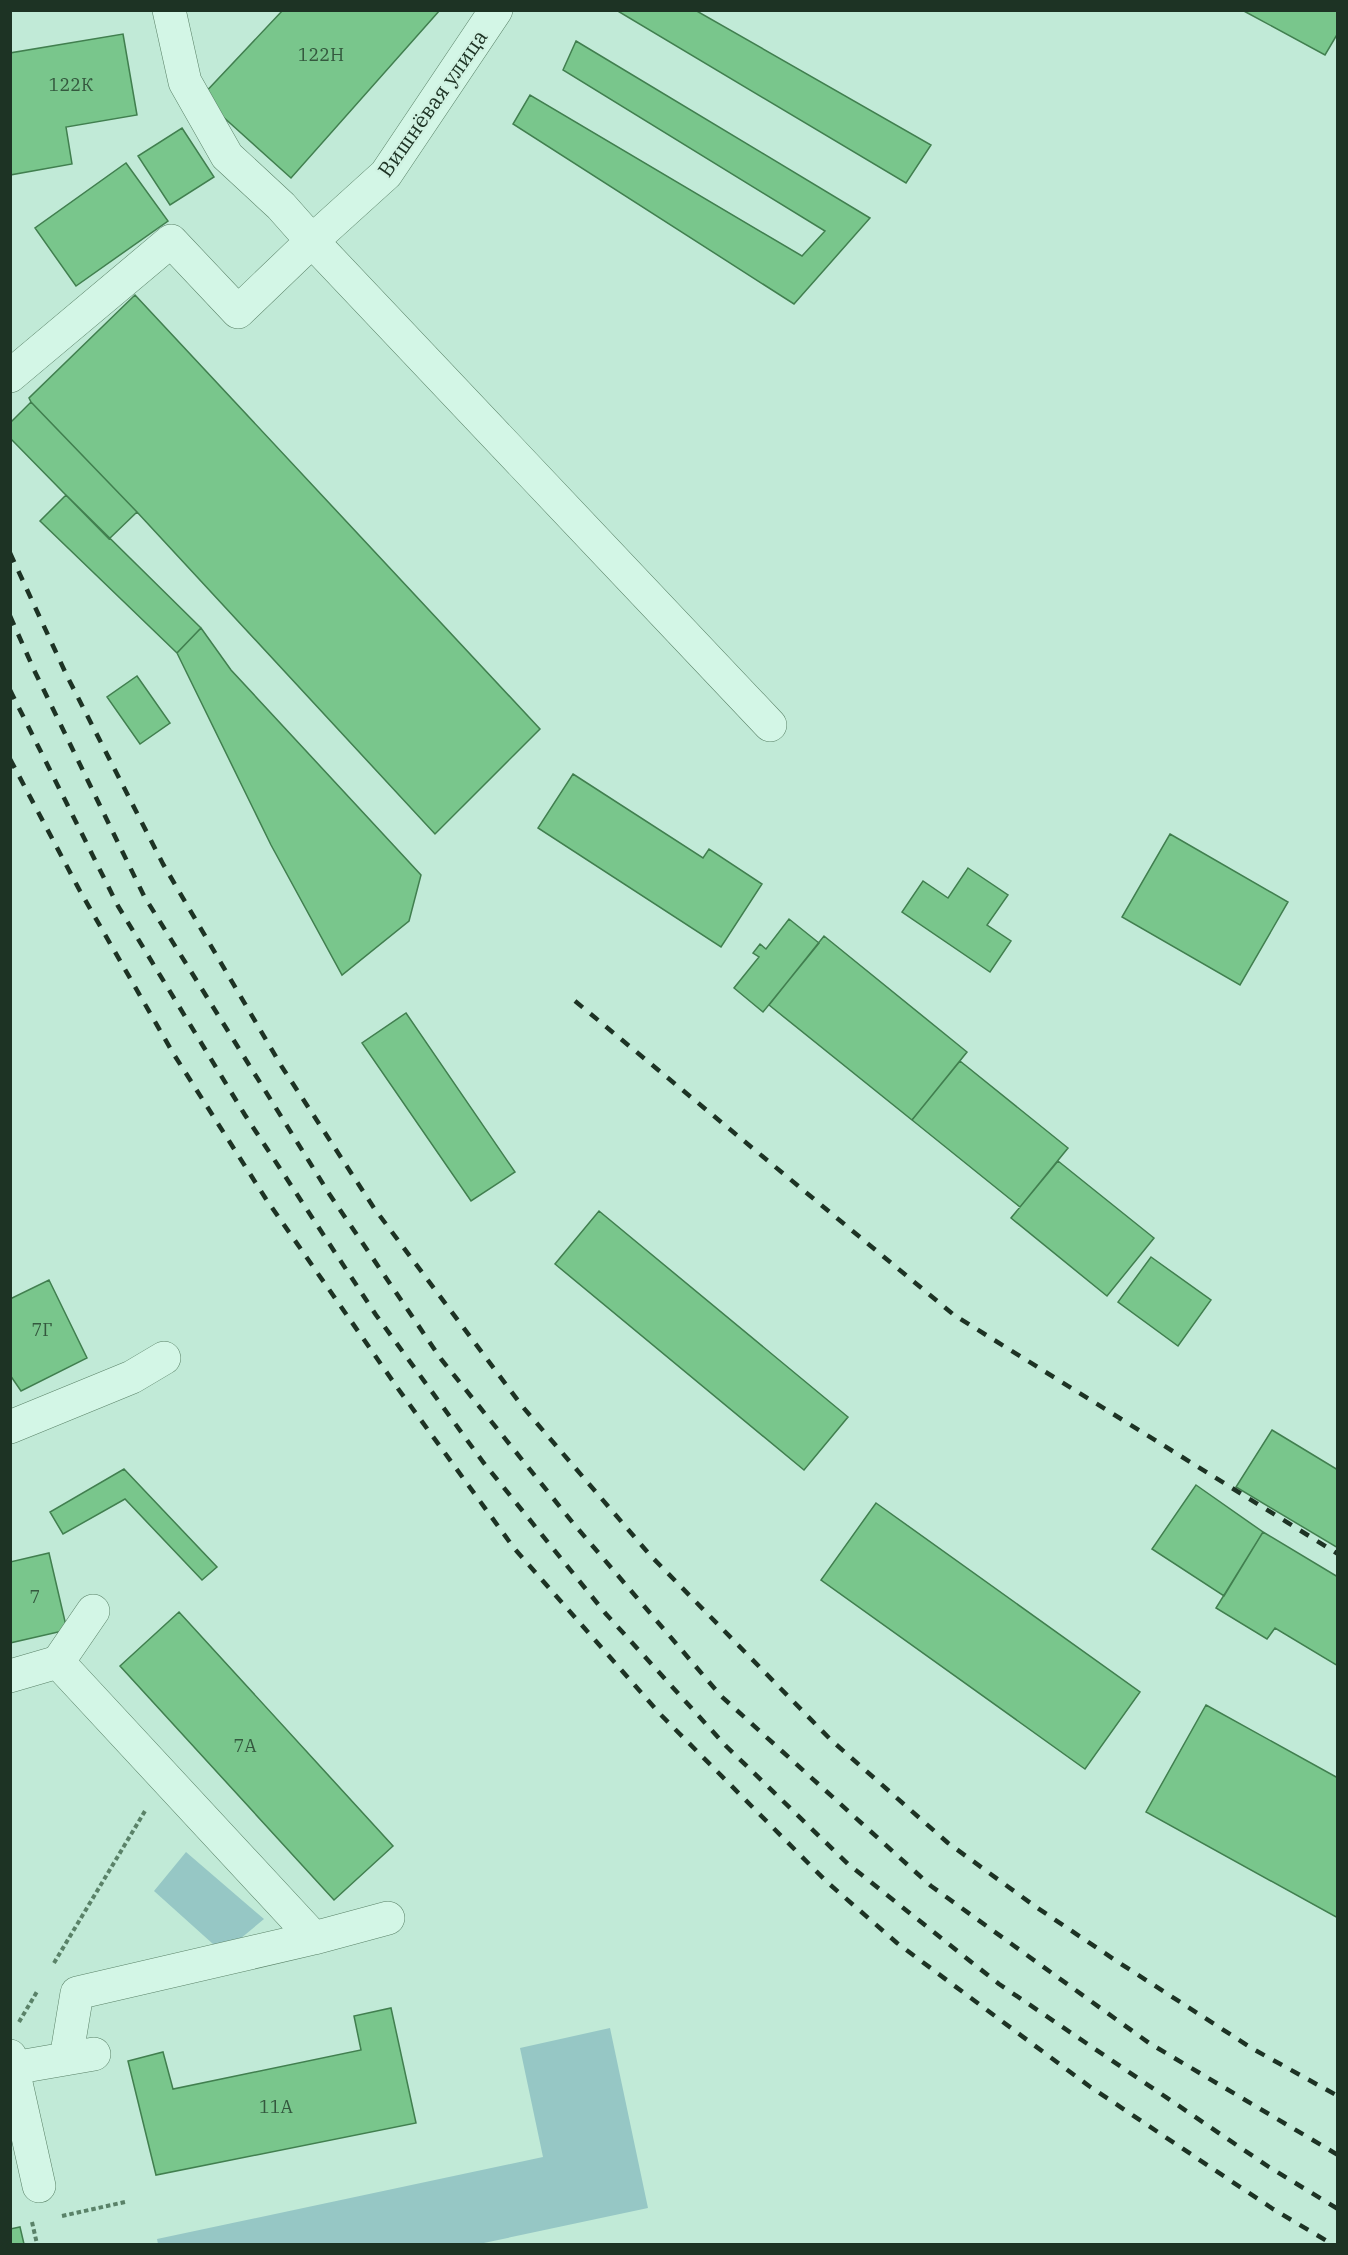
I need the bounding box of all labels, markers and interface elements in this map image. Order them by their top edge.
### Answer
street label: Вишнёвая улица [371,24,493,182]
house number: 122Н [298,43,344,66]
house number: 122К [49,73,94,96]
house number: 7Г [32,1318,52,1341]
house number: 7 [30,1585,40,1608]
house number: 7А [233,1734,257,1757]
house number: 11А [259,2095,294,2118]

